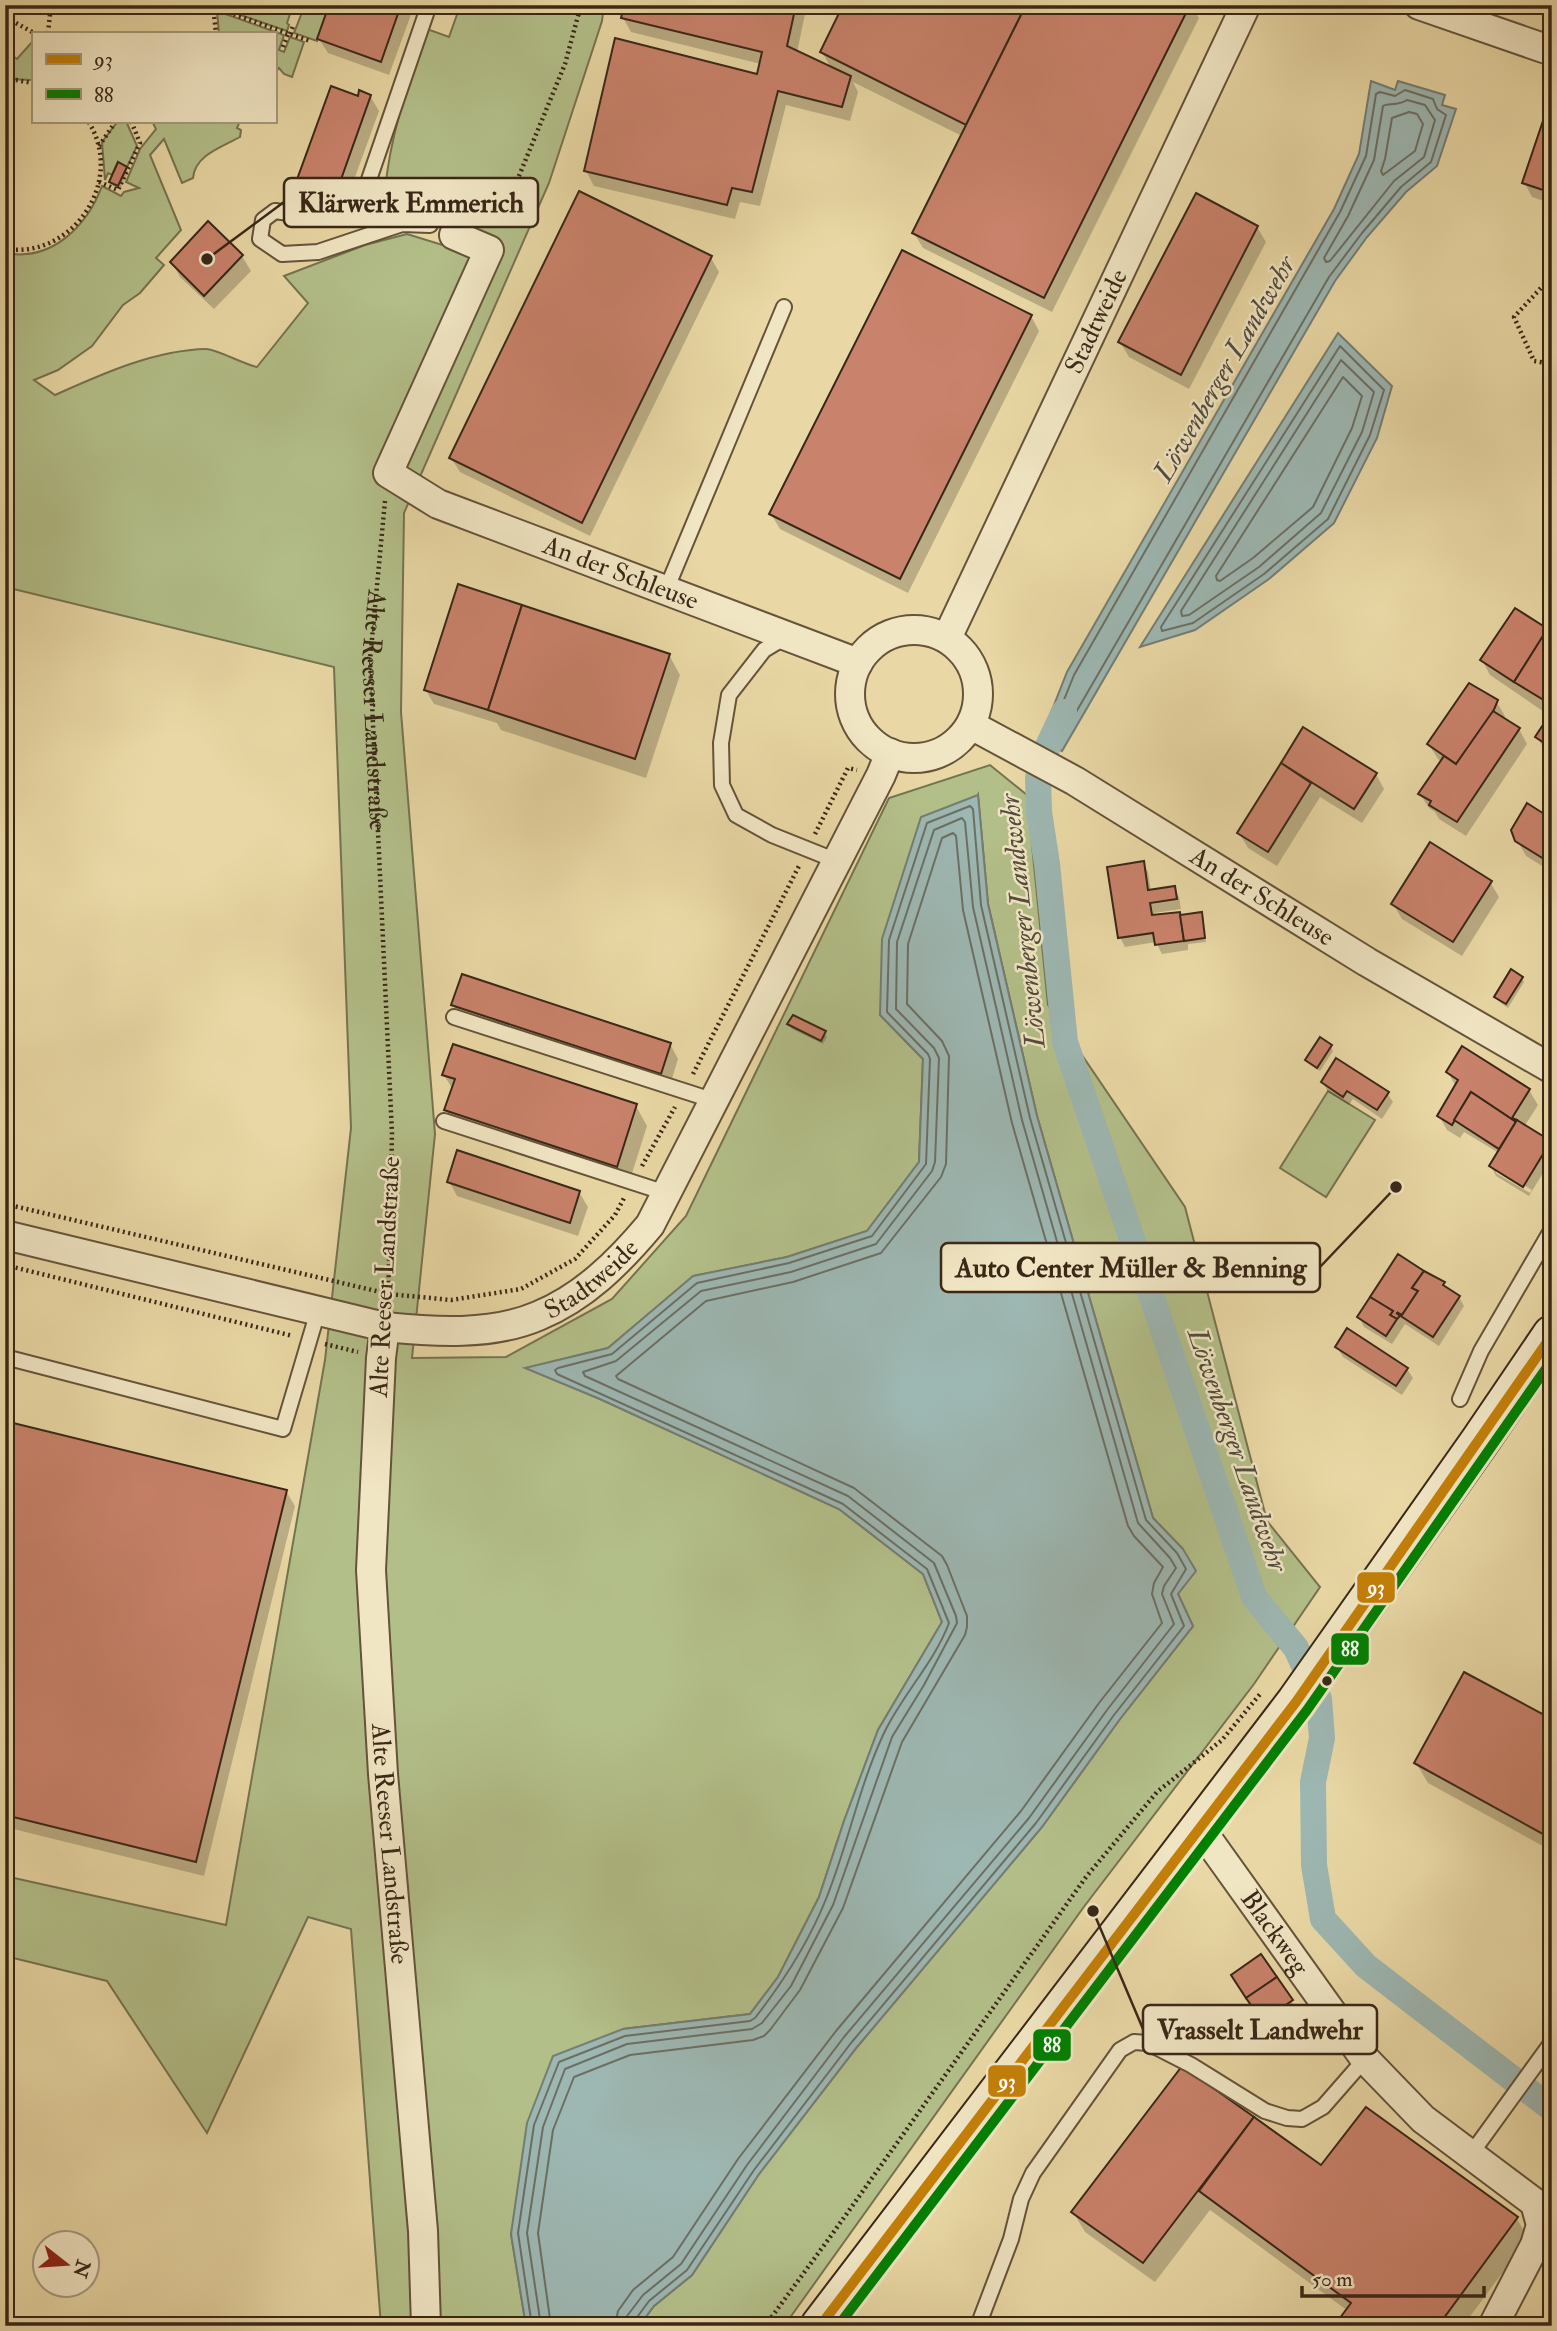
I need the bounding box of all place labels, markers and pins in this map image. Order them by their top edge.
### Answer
callout: Klärwerk Emmerich [284,178,538,227]
callout: Auto Center Müller & Benning [941,1243,1320,1292]
unlabelled marker [1320,1674,1334,1688]
callout: Vrasselt Landwehr [1143,2005,1377,2054]

